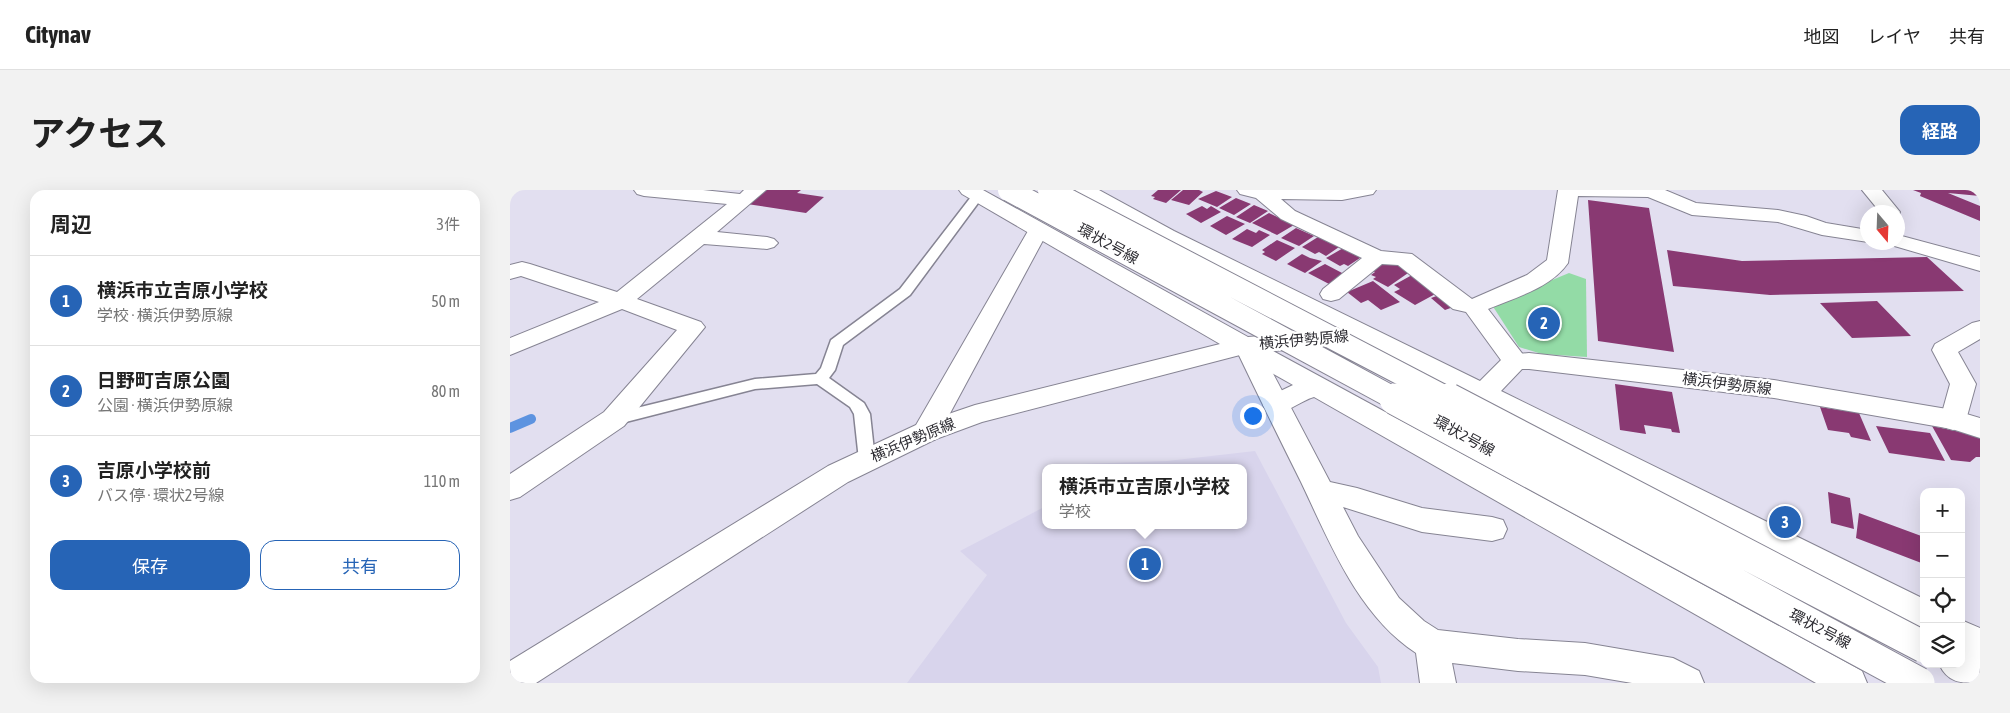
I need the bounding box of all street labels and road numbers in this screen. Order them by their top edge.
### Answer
street label: 環状2号線 [1075,220,1142,267]
street label: 横浜伊勢原線 [1258,327,1350,352]
street label: 横浜伊勢原線 [1681,370,1773,397]
street label: 環状2号線 [1431,412,1498,459]
street label: 横浜伊勢原線 [868,414,958,465]
street label: 環状2号線 [1787,605,1854,652]

